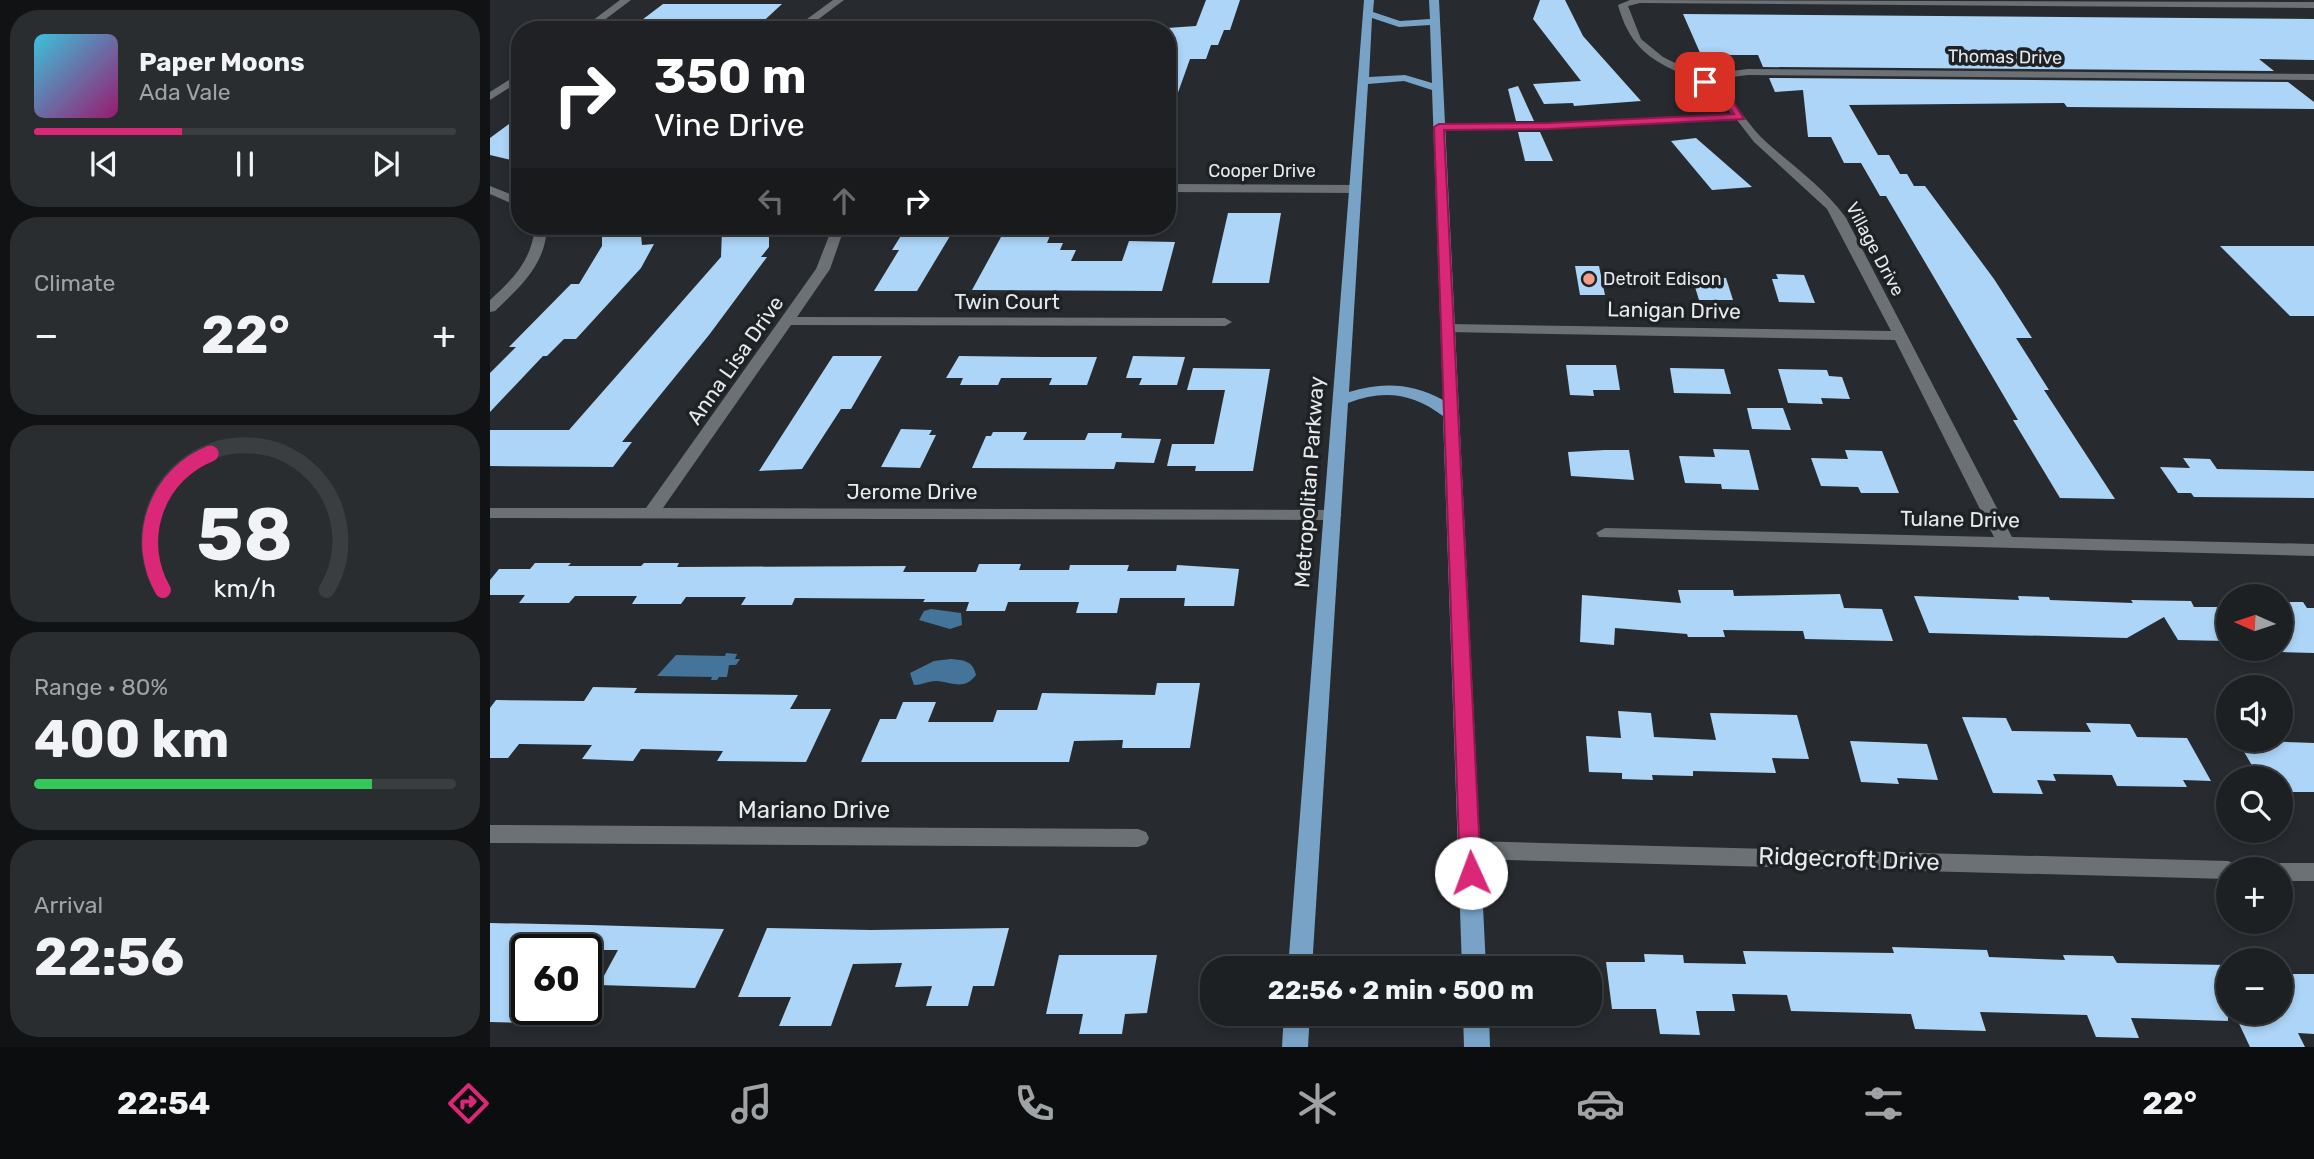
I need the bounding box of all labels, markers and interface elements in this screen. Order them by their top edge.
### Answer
street label: Thomas Drive [1948,45,2062,69]
text: Paper Moons [139,47,305,78]
text: 350 m [654,47,807,105]
icon: right [539,49,630,140]
pin [1675,52,1735,112]
icon: arrive [1686,63,1724,101]
text: Ada Vale [139,78,231,106]
text: Vine Drive [654,106,805,144]
icon: previous [85,145,123,183]
icon: pause [226,145,264,183]
icon: next [367,145,405,183]
street label: Cooper Drive [1208,160,1316,182]
icon: left [752,182,790,220]
icon: ahead [825,182,863,220]
icon: right [898,182,936,220]
street label: Village Drive [1841,198,1909,300]
place label: Detroit Edison [1603,268,1722,290]
text: Climate [34,269,115,297]
marker: Detroit Edison [1581,271,1597,287]
street label: Twin Court [954,289,1060,314]
street label: Anna Lisa Drive [681,291,789,429]
street label: Lanigan Drive [1607,296,1741,324]
text: 22° [201,304,290,366]
text: − [34,312,59,358]
text: + [432,312,456,358]
street label: Metropolitan Parkway [1289,375,1329,589]
street label: Jerome Drive [846,479,978,504]
text: 58 [197,492,293,578]
street label: Tulane Drive [1900,505,2020,533]
text: km/h [214,573,276,602]
north arrow [2216,584,2292,662]
map controls [2216,584,2293,1025]
text: Range · 80% [34,673,168,701]
button: sound [2216,675,2293,752]
text: 400 km [34,708,229,770]
button: search [2216,766,2293,843]
street label: Mariano Drive [738,796,890,824]
position arrow [1434,836,1508,910]
street label: Ridgecroft Drive [1758,842,1940,876]
button: + [2216,857,2293,934]
text: Arrival [34,891,103,919]
text: 22:56 [34,926,184,988]
speed limit sign: 60 [511,934,602,1025]
button: − [2216,948,2293,1025]
text: 22:56 · 2 min · 500 m [1268,975,1534,1006]
icon: directions [444,1079,493,1128]
icon: music [727,1079,776,1128]
icon: phone [1010,1079,1059,1128]
icon: climate [1293,1079,1342,1128]
icon: car [1576,1079,1625,1128]
icon: filters [1859,1079,1908,1128]
text: 22:54 [117,1084,210,1122]
text: 22° [2142,1084,2197,1122]

